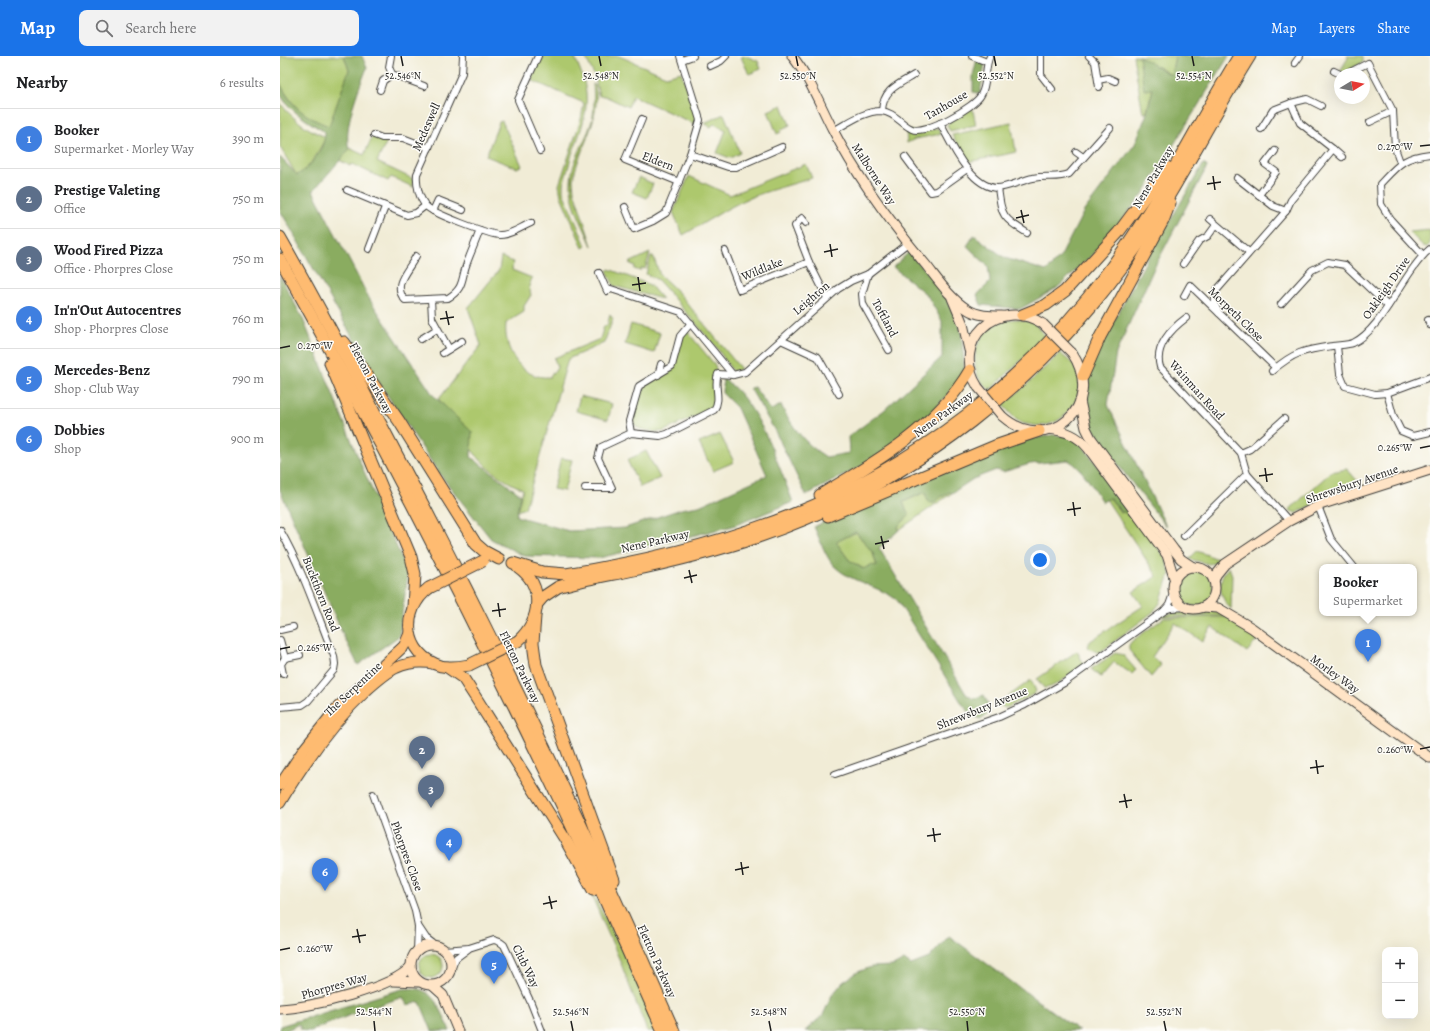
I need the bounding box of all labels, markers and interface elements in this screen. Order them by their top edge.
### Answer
search box [79,10,359,46]
text: Map [20,15,55,41]
icon: search [93,17,115,39]
text: Search here [125,18,197,38]
text: Map [1271,19,1297,38]
text: Layers [1319,19,1355,38]
text: Share [1377,19,1410,38]
north arrow [1334,68,1370,104]
text: 52.546°N [385,69,421,82]
text: 52.548°N [583,69,619,82]
text: 52.550°N [780,69,816,82]
text: 52.552°N [978,69,1014,82]
text: 52.554°N [1176,69,1212,82]
text: Nearby [16,71,67,94]
text: 6 results [220,74,264,91]
street label: Tanhouse [922,86,970,124]
street label: Medeswell [408,100,444,154]
text: Booker [54,120,99,140]
text: 1 [27,130,31,147]
text: 390 m [232,130,264,147]
text: Supermarket · Morley Way [54,140,194,157]
street label: Malborne Way [848,140,900,208]
text: 0.270°W [1378,140,1413,153]
street label: Nene Parkway [1129,142,1178,211]
street label: Eldern [640,148,677,175]
text: Prestige Valeting [54,180,160,200]
text: 2 [26,190,32,207]
text: 750 m [233,190,264,207]
text: Office [54,200,86,217]
text: Wood Fired Pizza [54,240,163,260]
text: 3 [26,250,32,267]
text: 750 m [233,250,264,267]
street label: Oakleigh Drive [1358,253,1414,323]
street label: Wildlake [738,254,785,285]
text: Office · Phorpres Close [54,260,173,277]
street label: Leighton [789,277,833,318]
street label: Morpeth Close [1205,283,1267,345]
street label: Toftland [868,296,902,340]
text: In'n'Out Autocentres [54,300,181,320]
text: 4 [26,310,32,327]
text: 760 m [232,310,264,327]
text: Shop · Phorpres Close [54,320,169,337]
text: 0.270°W [298,339,333,352]
street label: Fletton Parkway [345,339,397,417]
street label: Wainman Road [1165,356,1229,424]
text: Mercedes-Benz [54,360,150,380]
text: 5 [26,370,32,387]
text: 790 m [232,370,264,387]
text: Shop · Club Way [54,380,139,397]
street label: Nene Parkway [910,387,976,441]
text: Dobbies [54,420,105,440]
text: 6 [26,430,32,447]
text: 900 m [231,430,264,447]
text: Shop [54,440,81,457]
text: 0.265°W [1378,441,1413,454]
street label: Shrewsbury Avenue [1304,461,1400,507]
street label: Nene Parkway [619,525,691,557]
your location [1030,550,1050,570]
street label: Buckthorn Road [299,554,344,634]
popup [1319,564,1417,616]
text: Booker [1333,572,1379,592]
text: Supermarket [1333,592,1403,609]
street label: Fletton Parkway [496,628,545,707]
pin: 1 [1355,629,1381,662]
text: 0.265°W [298,641,333,654]
street label: Morley Way [1307,651,1363,698]
street label: The Serpentine [321,658,385,720]
street label: Shrewsbury Avenue [934,682,1030,734]
pin: 2 [409,736,435,769]
text: 0.260°W [1377,743,1413,756]
pin: 3 [418,775,444,808]
street label: Phorpres Close [387,819,427,893]
pin: 4 [436,828,462,861]
pin: 6 [312,858,338,891]
street label: Fletton Parkway [634,922,681,1001]
text: 0.260°W [297,942,333,955]
street label: Club Way [509,942,544,991]
map controls [1382,947,1418,1019]
button: + [1382,947,1418,983]
pin: 5 [481,951,507,984]
street label: Phorpres Way [299,969,369,1003]
button: − [1382,983,1418,1019]
text: 52.544°N [356,1005,392,1018]
text: 52.546°N [553,1005,589,1018]
text: 52.548°N [751,1005,787,1018]
text: 52.550°N [949,1005,985,1018]
text: 52.552°N [1146,1005,1182,1018]

